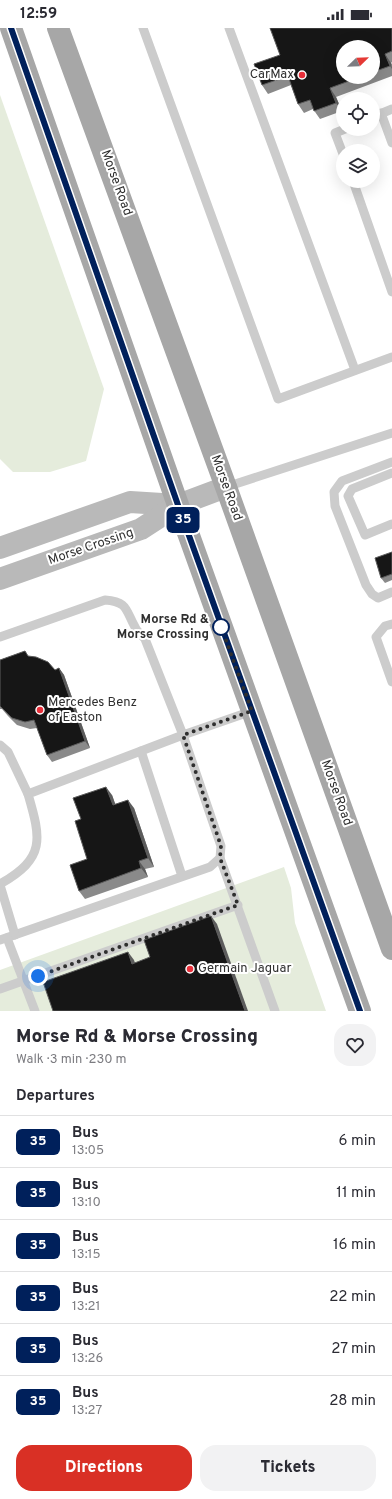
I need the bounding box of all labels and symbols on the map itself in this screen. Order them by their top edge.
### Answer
north arrow [336,40,380,84]
place label: CarMax [250,67,294,83]
marker: CarMax [297,70,307,80]
street label: Morse Road [97,148,135,218]
street label: Morse Road [207,453,245,523]
line badge: 35 [165,507,201,533]
street label: Morse Crossing [46,525,136,569]
place label: Morse Rd & Morse Crossing [117,612,209,643]
marker: Morse Rd & Morse Crossing [212,618,230,636]
place label: Mercedes Benz of Easton [48,695,137,726]
marker: Mercedes Benz of Easton [35,705,45,715]
street label: Morse Road [317,758,355,828]
place label: Germain Jaguar [198,961,292,977]
marker: Germain Jaguar [185,964,195,974]
your location [28,966,48,986]

